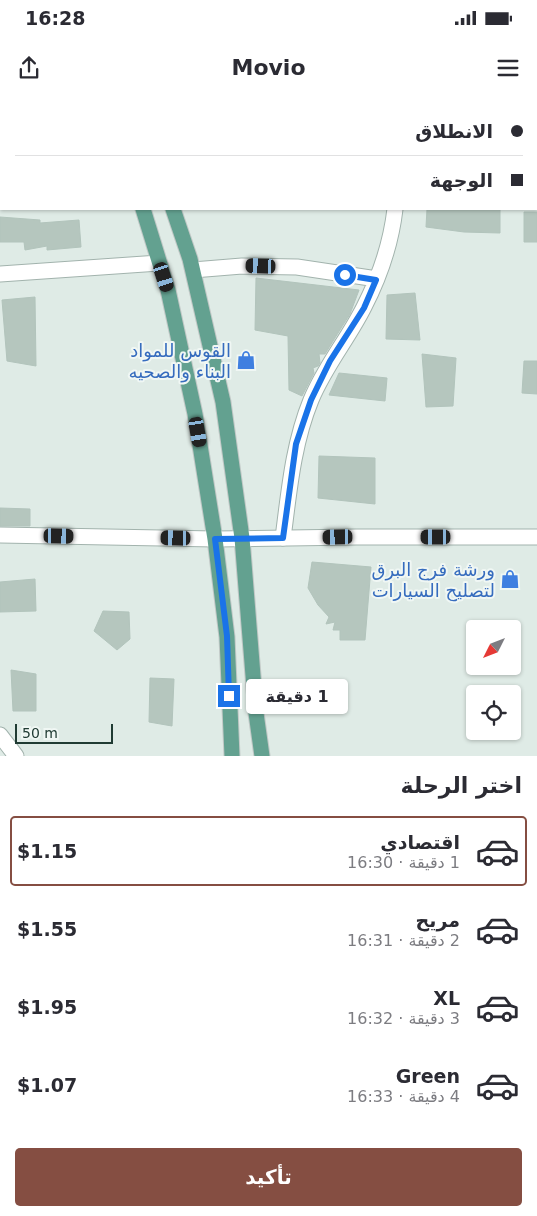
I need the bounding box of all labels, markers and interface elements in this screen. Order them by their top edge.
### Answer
text: 16:28 [25,7,85,29]
icon: share [15,54,43,82]
icon: menu [494,54,522,82]
text: Movio [232,55,306,80]
text: الانطلاق [415,120,493,142]
text: الوجهة [430,169,493,191]
car [245,258,276,274]
car [152,260,175,294]
route start [334,264,356,286]
place label: القوس للمواد البناء والصحيه [128,340,231,383]
shop icon: القوس للمواد البناء والصحيه [235,349,257,371]
car [188,416,207,448]
car [43,528,74,544]
car [322,529,353,545]
car [160,530,191,546]
car [421,530,451,545]
place label: ورشة فرج البرق لتصليح السيارات [371,559,495,602]
shop icon: ورشة فرج البرق لتصليح السيارات [499,568,521,590]
north arrow [466,620,521,675]
map controls [466,620,521,740]
callout: 1 دقيقة [246,678,349,714]
route end [218,685,240,707]
button: locate [466,685,521,740]
text: 1 دقيقة [265,687,329,706]
scale bar [15,721,112,744]
text: 50 m [22,725,58,741]
text: اختر الرحلة [401,773,522,798]
icon: car [475,829,520,874]
text: اقتصادي [380,831,460,853]
text: $1.15 [17,840,77,862]
text: 1 دقيقة · 16:30 [347,853,460,872]
icon: car [475,907,520,952]
text: مريح [416,909,460,931]
text: $1.55 [17,918,77,940]
text: 2 دقيقة · 16:31 [347,931,460,950]
icon: car [475,985,520,1030]
text: XL [433,987,460,1009]
text: $1.95 [17,996,77,1018]
text: 3 دقيقة · 16:32 [347,1009,460,1028]
icon: car [475,1063,520,1108]
text: Green [396,1065,460,1087]
text: $1.07 [17,1074,77,1096]
text: 4 دقيقة · 16:33 [347,1087,460,1106]
button: تأكيد [15,1148,522,1206]

